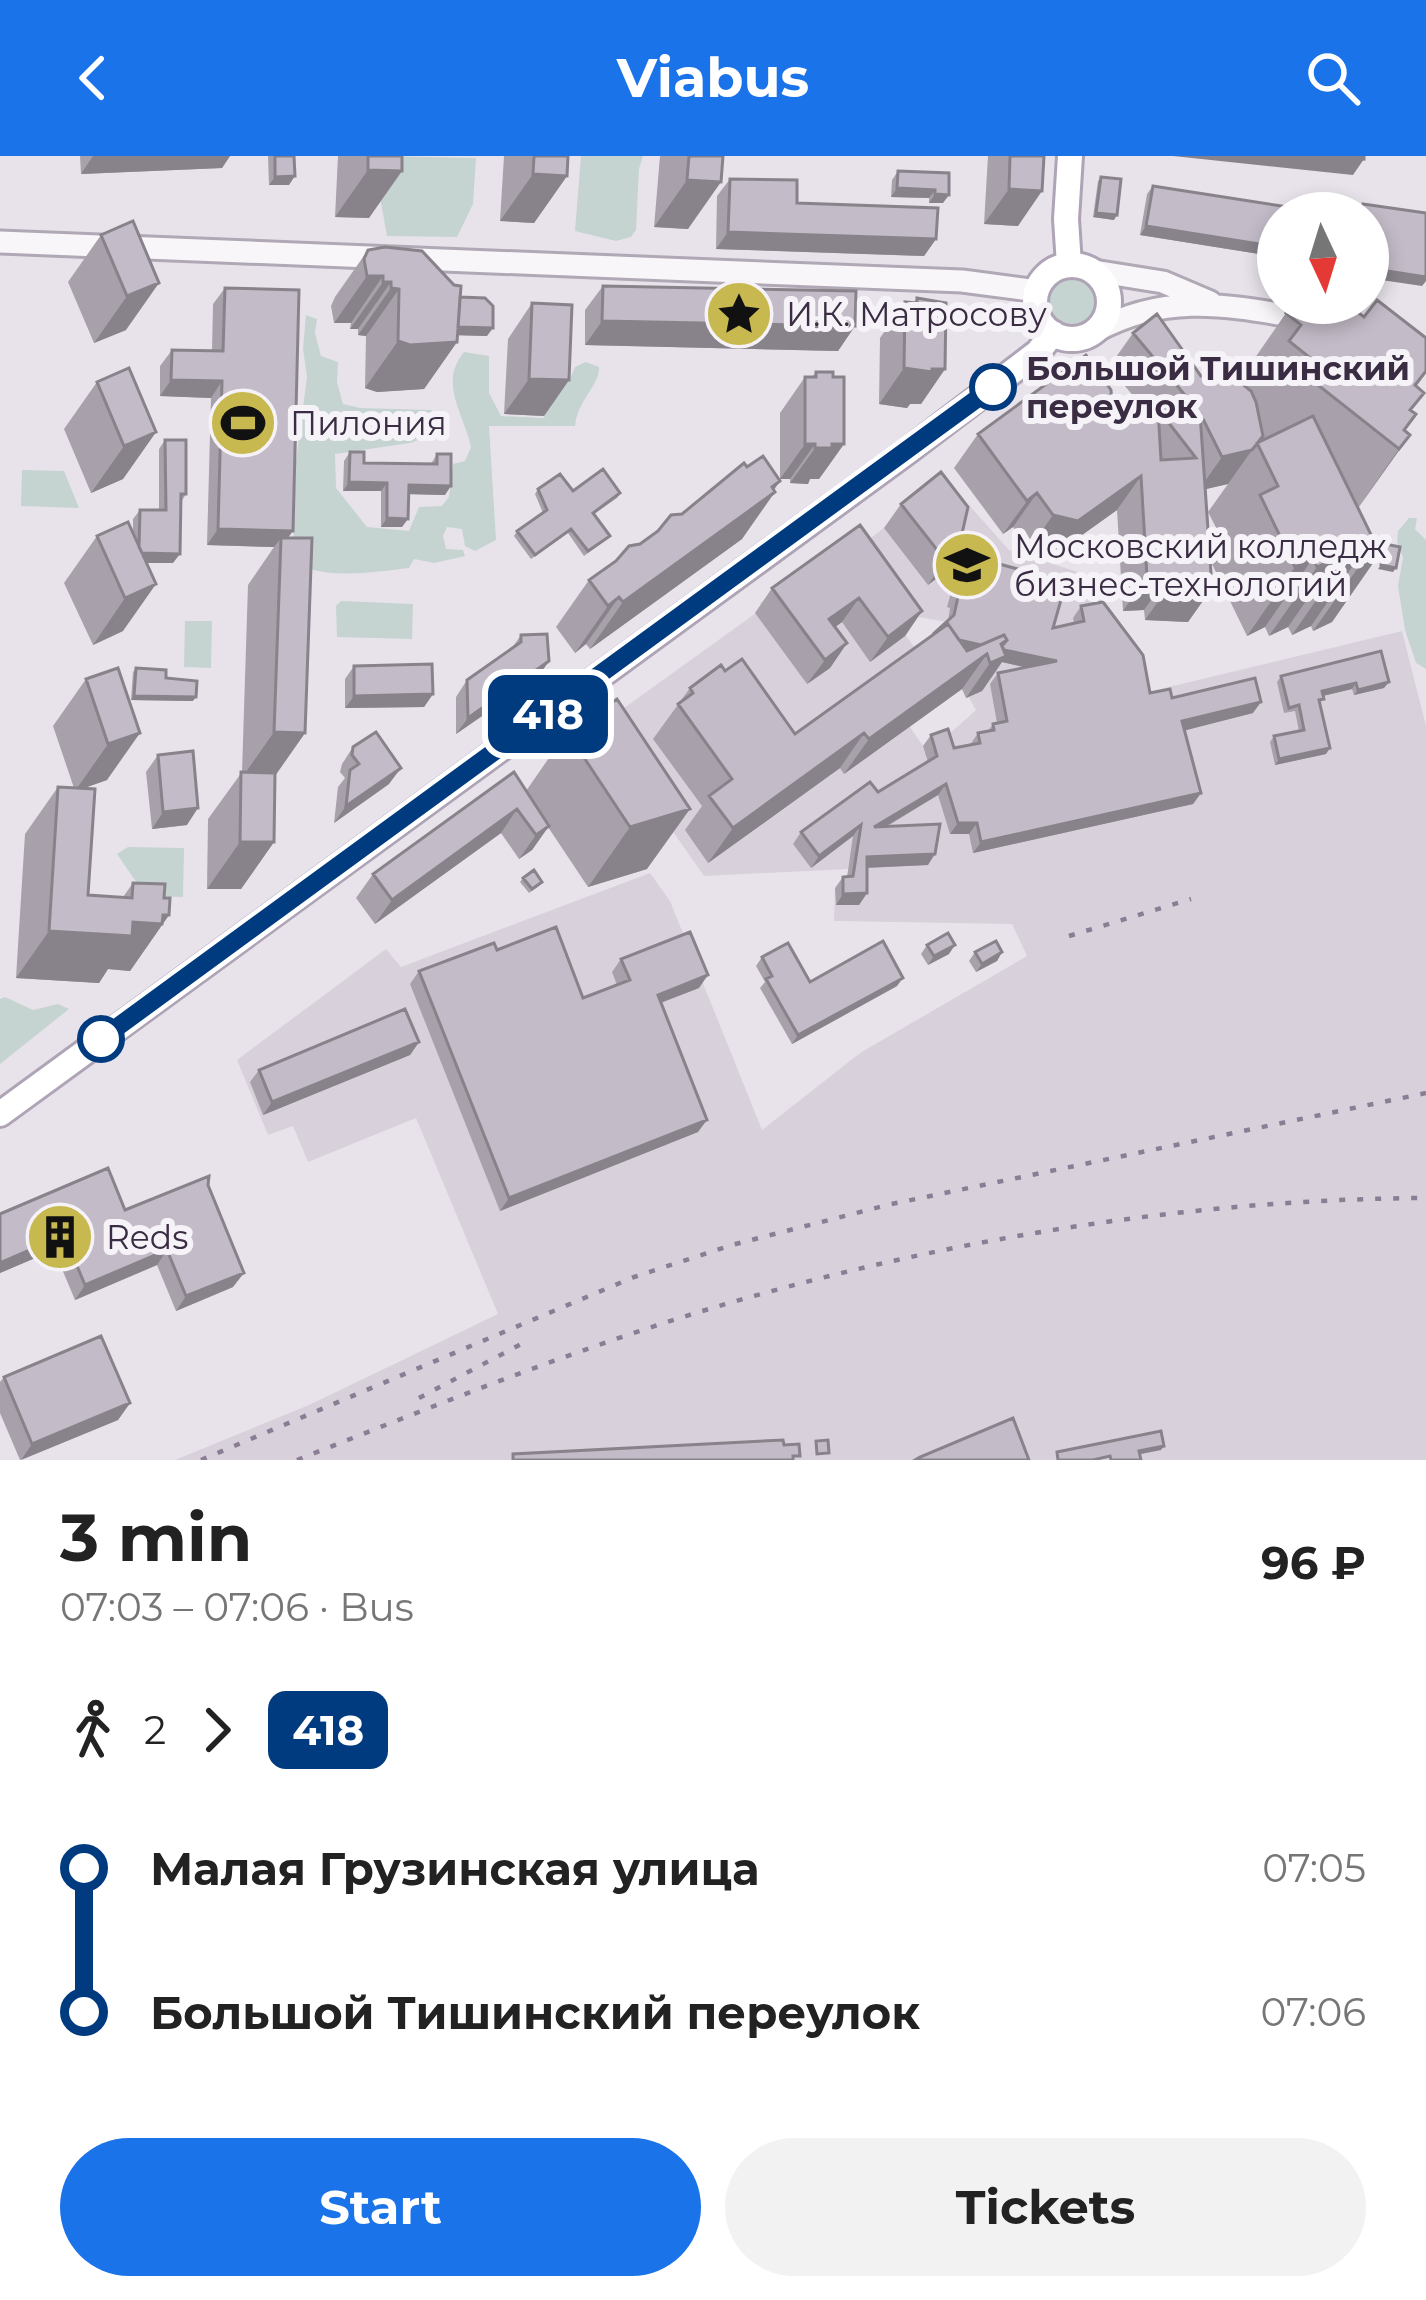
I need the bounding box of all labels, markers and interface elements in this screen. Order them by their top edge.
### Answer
icon: back [60,45,126,111]
text: Viabus [617,45,809,111]
icon: search [1300,45,1366,111]
north arrow [1257,192,1389,324]
map controls [1257,192,1389,324]
place icon: И.К. Матросову [704,279,774,349]
place label: И.К. Матросову [786,294,1048,334]
place label: Большой Тишинский переулок [1026,348,1410,426]
marker: Большой Тишинский переулок [971,365,1015,409]
sports icon: Пилония [208,388,278,458]
place label: Пилония [290,403,447,443]
place label: Московский колледж бизнес-технологий [1014,526,1387,604]
school or university icon: Московский колледж бизнес-технологий [932,530,1002,600]
line badge: 418 [479,675,617,753]
text: 418 [512,688,584,740]
unlabelled marker [79,1017,123,1061]
building icon: Reds [25,1202,95,1272]
place label: Reds [106,1217,188,1257]
text: 3 min [60,1497,252,1578]
text: 96 ₽ [1261,1535,1366,1590]
text: 07:03 – 07:06 · Bus [60,1583,414,1631]
icon: walk [60,1697,126,1763]
icon: forward [184,1697,250,1763]
text: 418 [292,1704,364,1756]
text: 2 [144,1706,166,1754]
text: Малая Грузинская улица [150,1841,759,1896]
text: 07:05 [1262,1844,1366,1892]
text: Большой Тишинский переулок [150,1985,920,2040]
text: 07:06 [1260,1988,1366,2036]
button: Start [60,2138,701,2276]
button: Tickets [725,2138,1366,2276]

